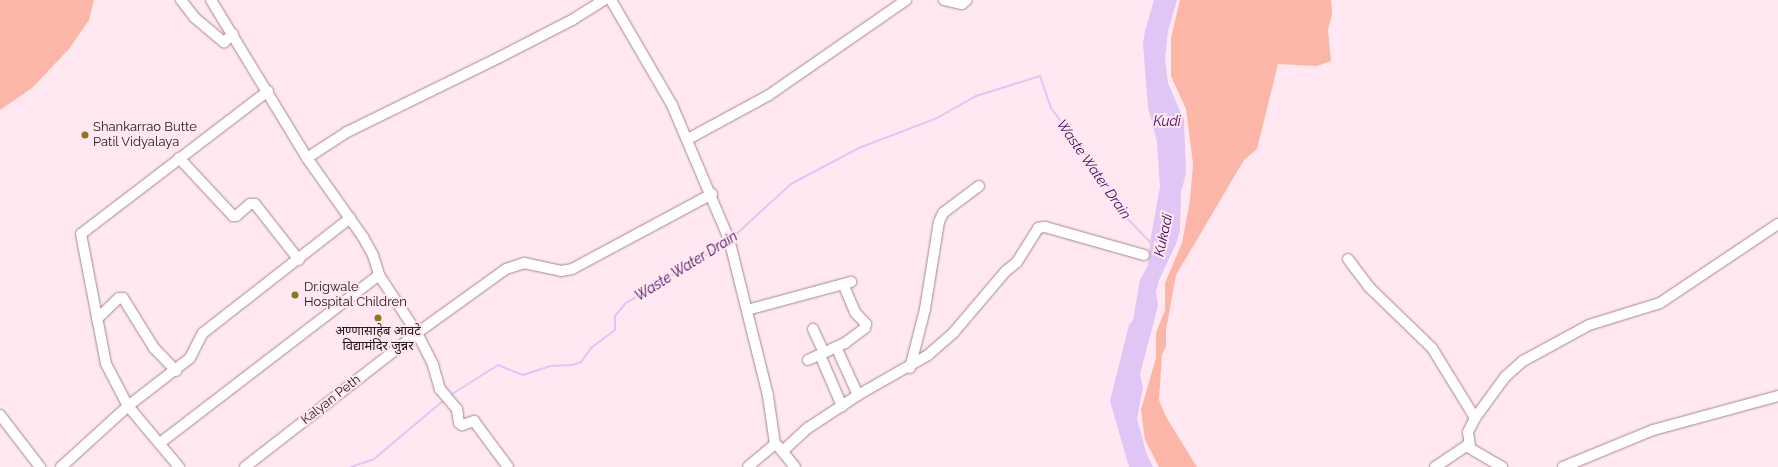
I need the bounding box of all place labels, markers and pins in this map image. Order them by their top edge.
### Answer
place label: Shankarrao Butte Patil Vidyalaya [93,120,197,151]
marker: Shankarrao Butte Patil Vidyalaya [80,130,90,140]
place label: Dr.igwale Hospital Children [304,280,407,311]
marker: Dr.igwale Hospital Children [289,289,301,301]
marker: अण्णासाहेब आवटे विद्यामंदिर जुन्नर [373,313,383,323]
place label: अण्णासाहेब आवटे विद्यामंदिर जुन्नर [335,324,421,355]

